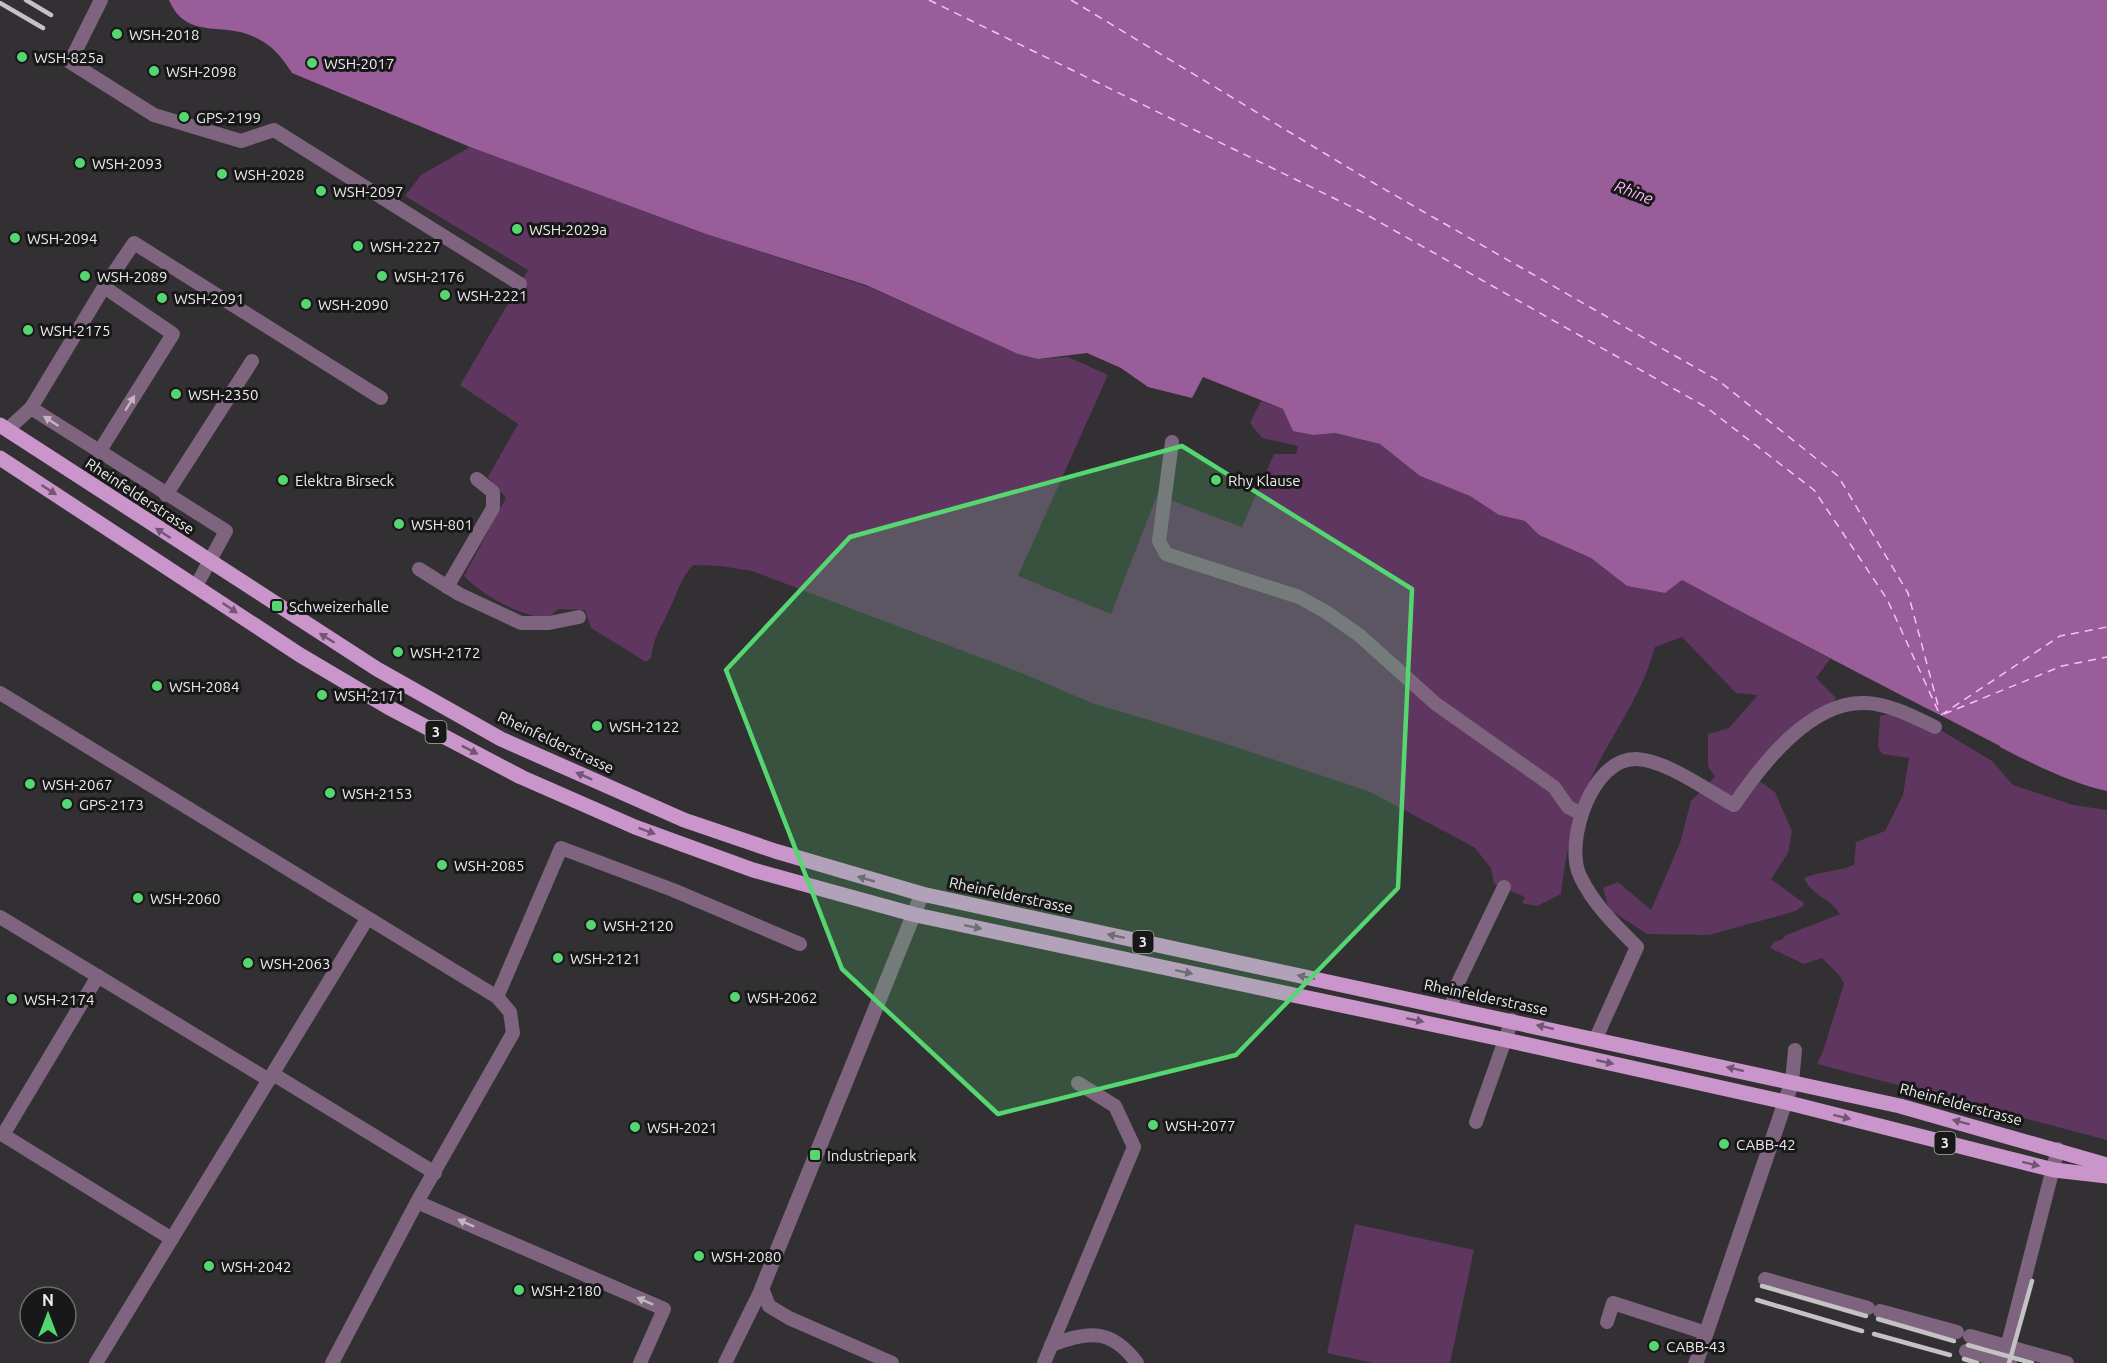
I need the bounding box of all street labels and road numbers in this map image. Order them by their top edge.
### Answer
street label: Rheinfelderstrasse [82,455,198,537]
street label: Rheinfelderstrasse [495,708,617,776]
road number: 3 [426,721,446,743]
street label: Rheinfelderstrasse [948,874,1074,916]
road number: 3 [1132,931,1154,953]
street label: Rheinfelderstrasse [1423,976,1549,1018]
street label: Rheinfelderstrasse [1898,1079,2024,1129]
road number: 3 [1934,1132,1956,1154]

